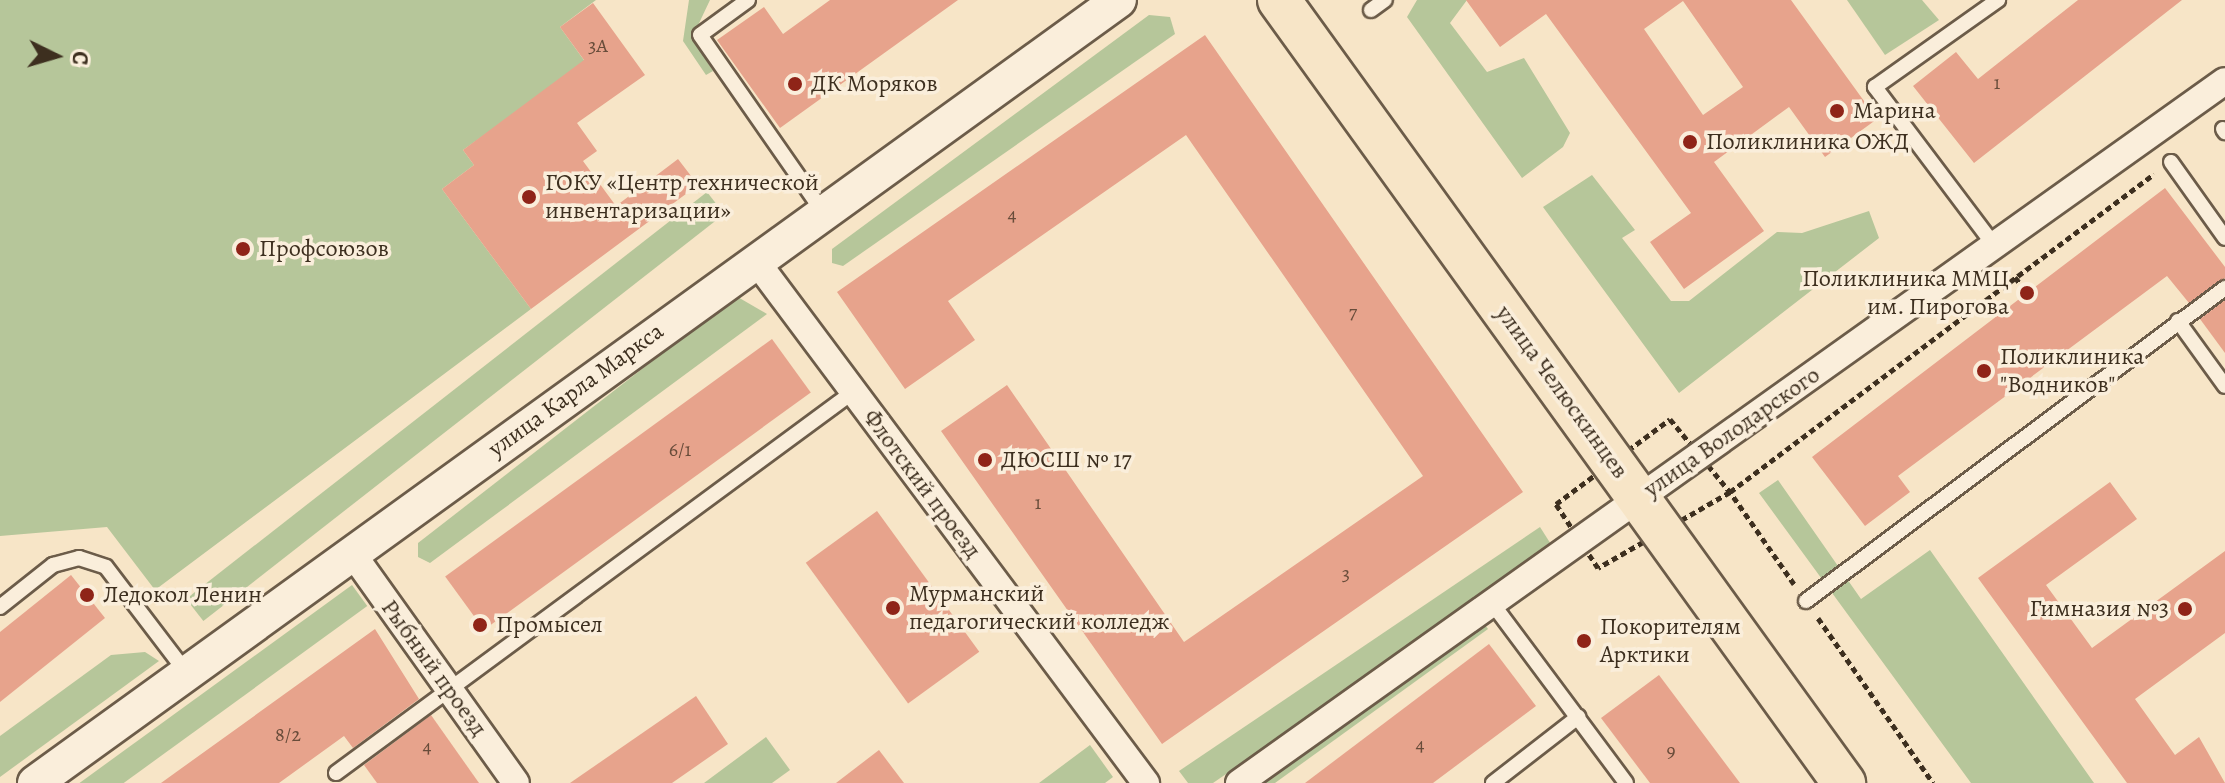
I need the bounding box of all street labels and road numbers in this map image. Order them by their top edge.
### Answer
street label: улица Челюскинцев [1490,300,1634,484]
street label: улица Карла Маркса [483,317,669,463]
street label: улица Володарского [1638,360,1826,504]
street label: Флотский проезд [857,404,987,564]
street label: Рыбный проезд [375,594,493,742]

